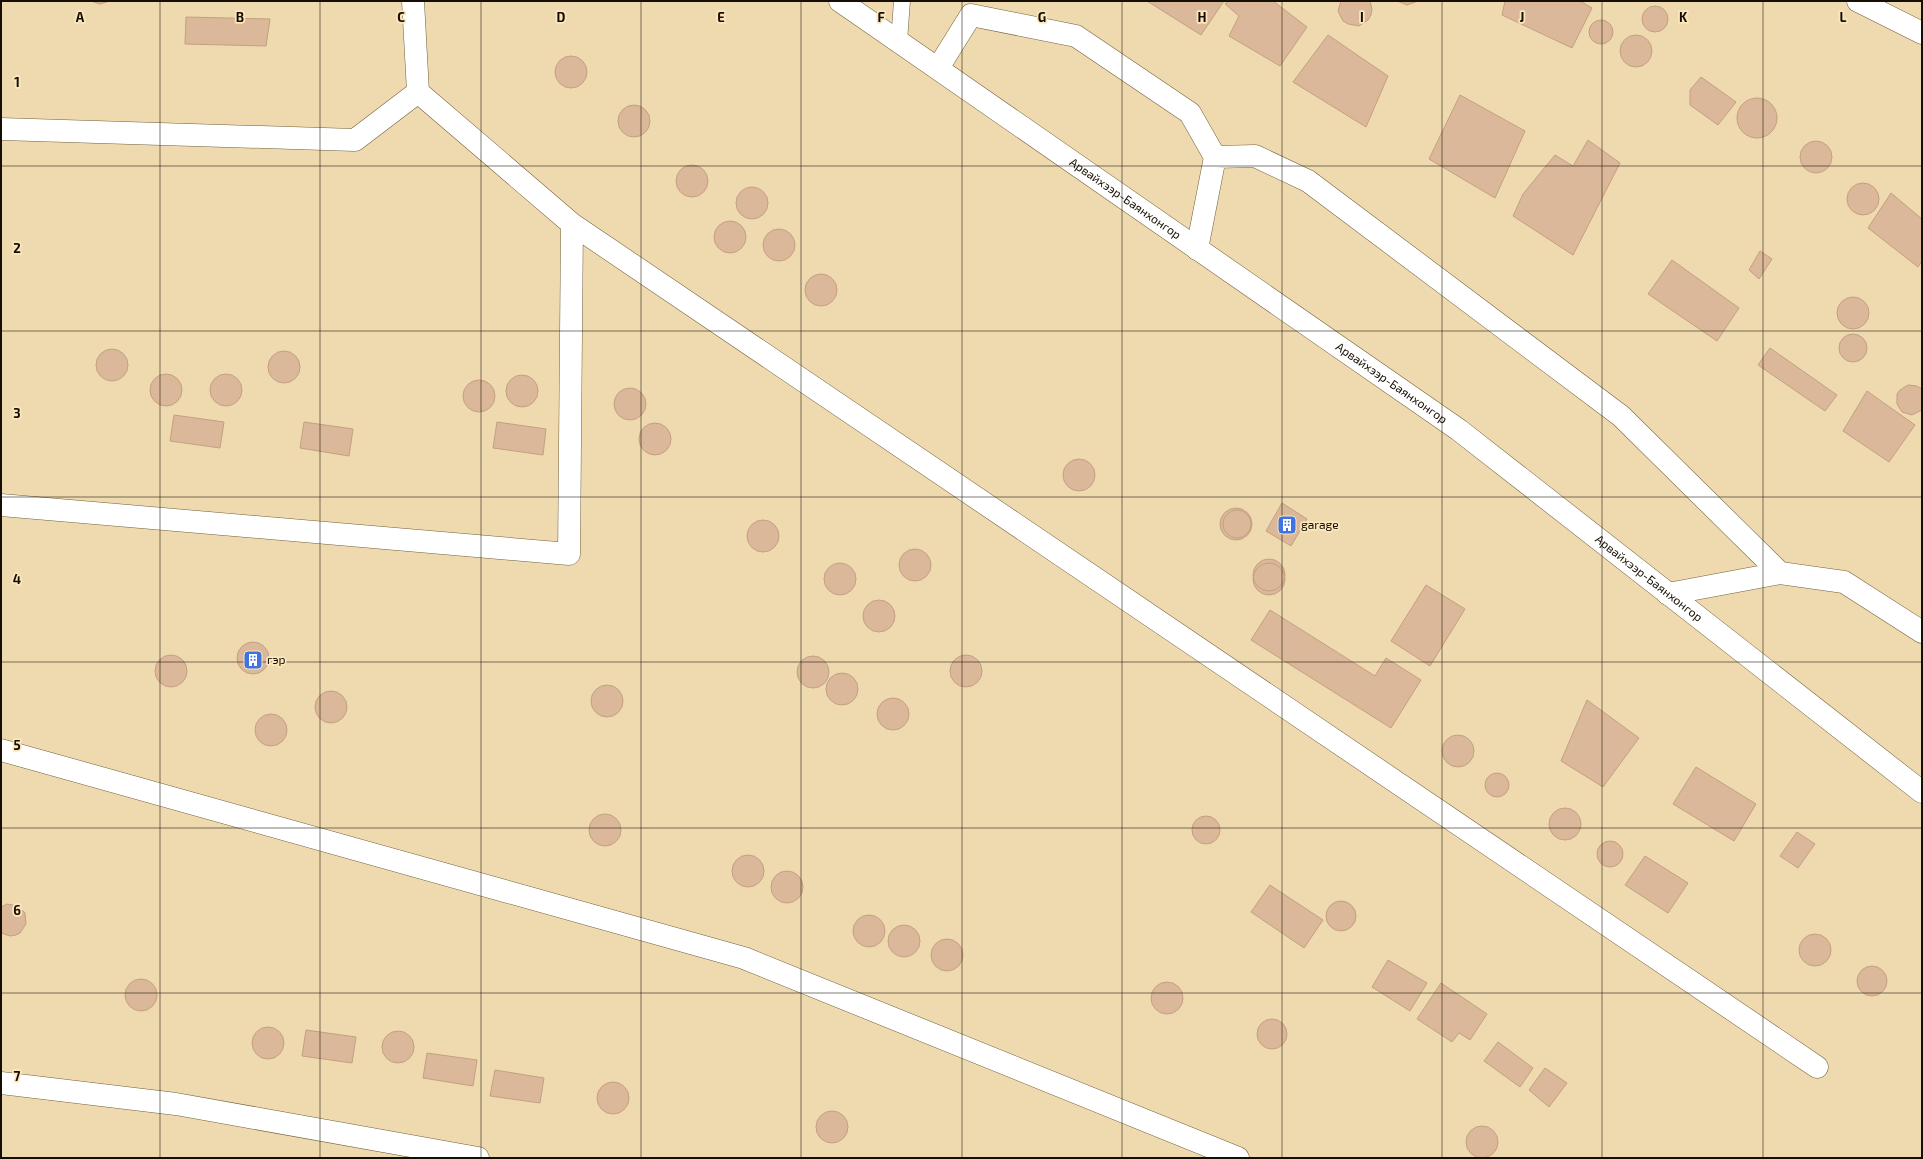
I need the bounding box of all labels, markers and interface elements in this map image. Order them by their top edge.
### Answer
text: A [76,9,85,25]
text: B [236,9,244,25]
text: C [397,9,405,25]
text: D [557,9,566,25]
text: E [717,9,725,25]
text: F [877,9,885,25]
text: G [1038,9,1046,25]
text: H [1198,9,1207,25]
text: I [1360,9,1364,25]
text: J [1520,9,1524,25]
text: K [1679,9,1688,25]
text: L [1840,9,1847,25]
text: 1 [14,74,20,90]
street label: Арвайхээр-Баянхонгор [1067,154,1184,241]
text: 2 [13,240,21,256]
street label: Арвайхээр-Баянхонгор [1334,339,1450,426]
text: 3 [13,405,21,421]
building icon: garage [1276,514,1298,536]
place label: garage [1301,517,1339,531]
street label: Арвайхээр-Баянхонгор [1593,531,1706,624]
text: 4 [13,571,21,587]
building icon: гэр [242,649,264,671]
place label: гэр [267,652,286,666]
text: 5 [13,737,21,753]
text: 6 [13,902,21,918]
text: 7 [14,1068,21,1084]

